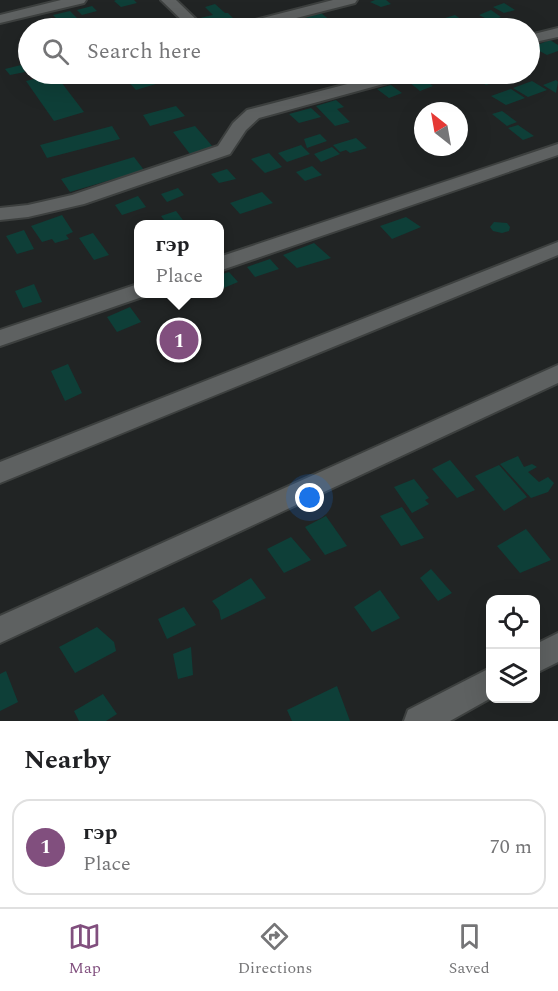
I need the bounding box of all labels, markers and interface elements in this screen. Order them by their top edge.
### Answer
search box [18,18,540,84]
icon: search [39,35,72,68]
text: Search here [87,35,201,68]
north arrow [414,102,468,156]
popup [134,220,224,298]
text: гэр [155,228,190,261]
text: Place [155,261,203,291]
pin: 1 [160,318,198,362]
your location [295,483,324,512]
map controls [486,595,540,703]
button: locate [486,595,540,649]
button: layers [486,649,540,703]
text: Nearby [24,740,110,780]
text: гэр [83,816,117,849]
text: 1 [40,832,51,862]
text: 70 m [490,832,532,862]
text: Place [83,849,131,879]
tab: Map [68,920,101,980]
tab: Directions [238,920,312,980]
tab: Saved [449,920,490,980]

